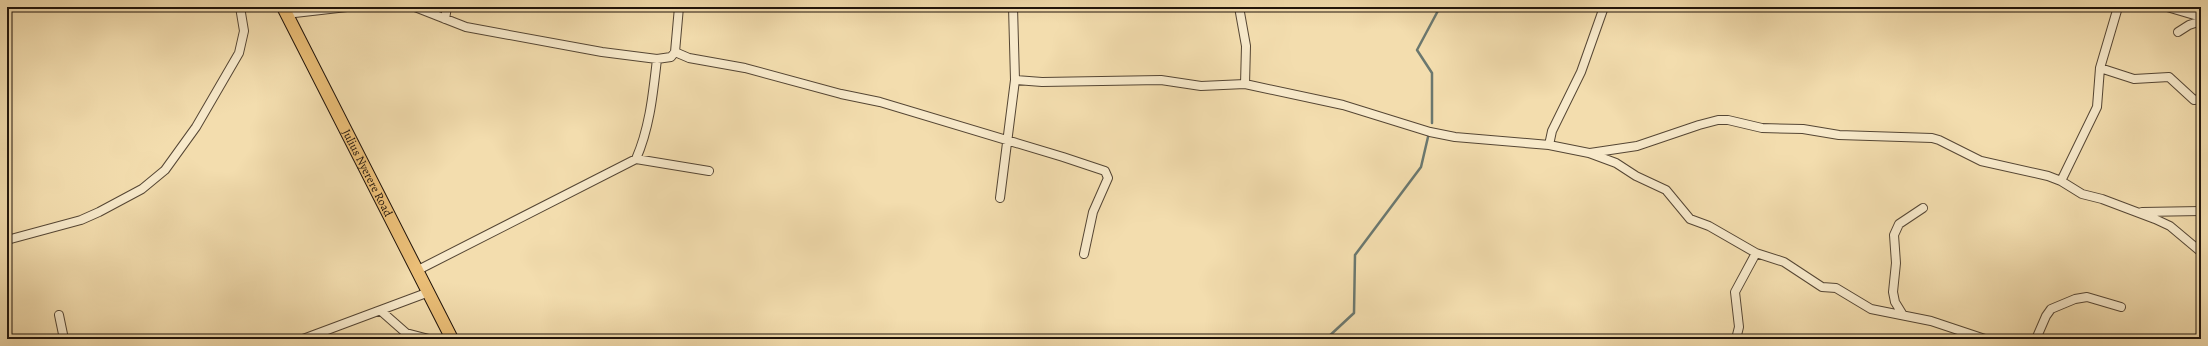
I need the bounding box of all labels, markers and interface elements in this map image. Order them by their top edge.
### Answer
street label: Julius Nyerere Road [338,126,397,220]

